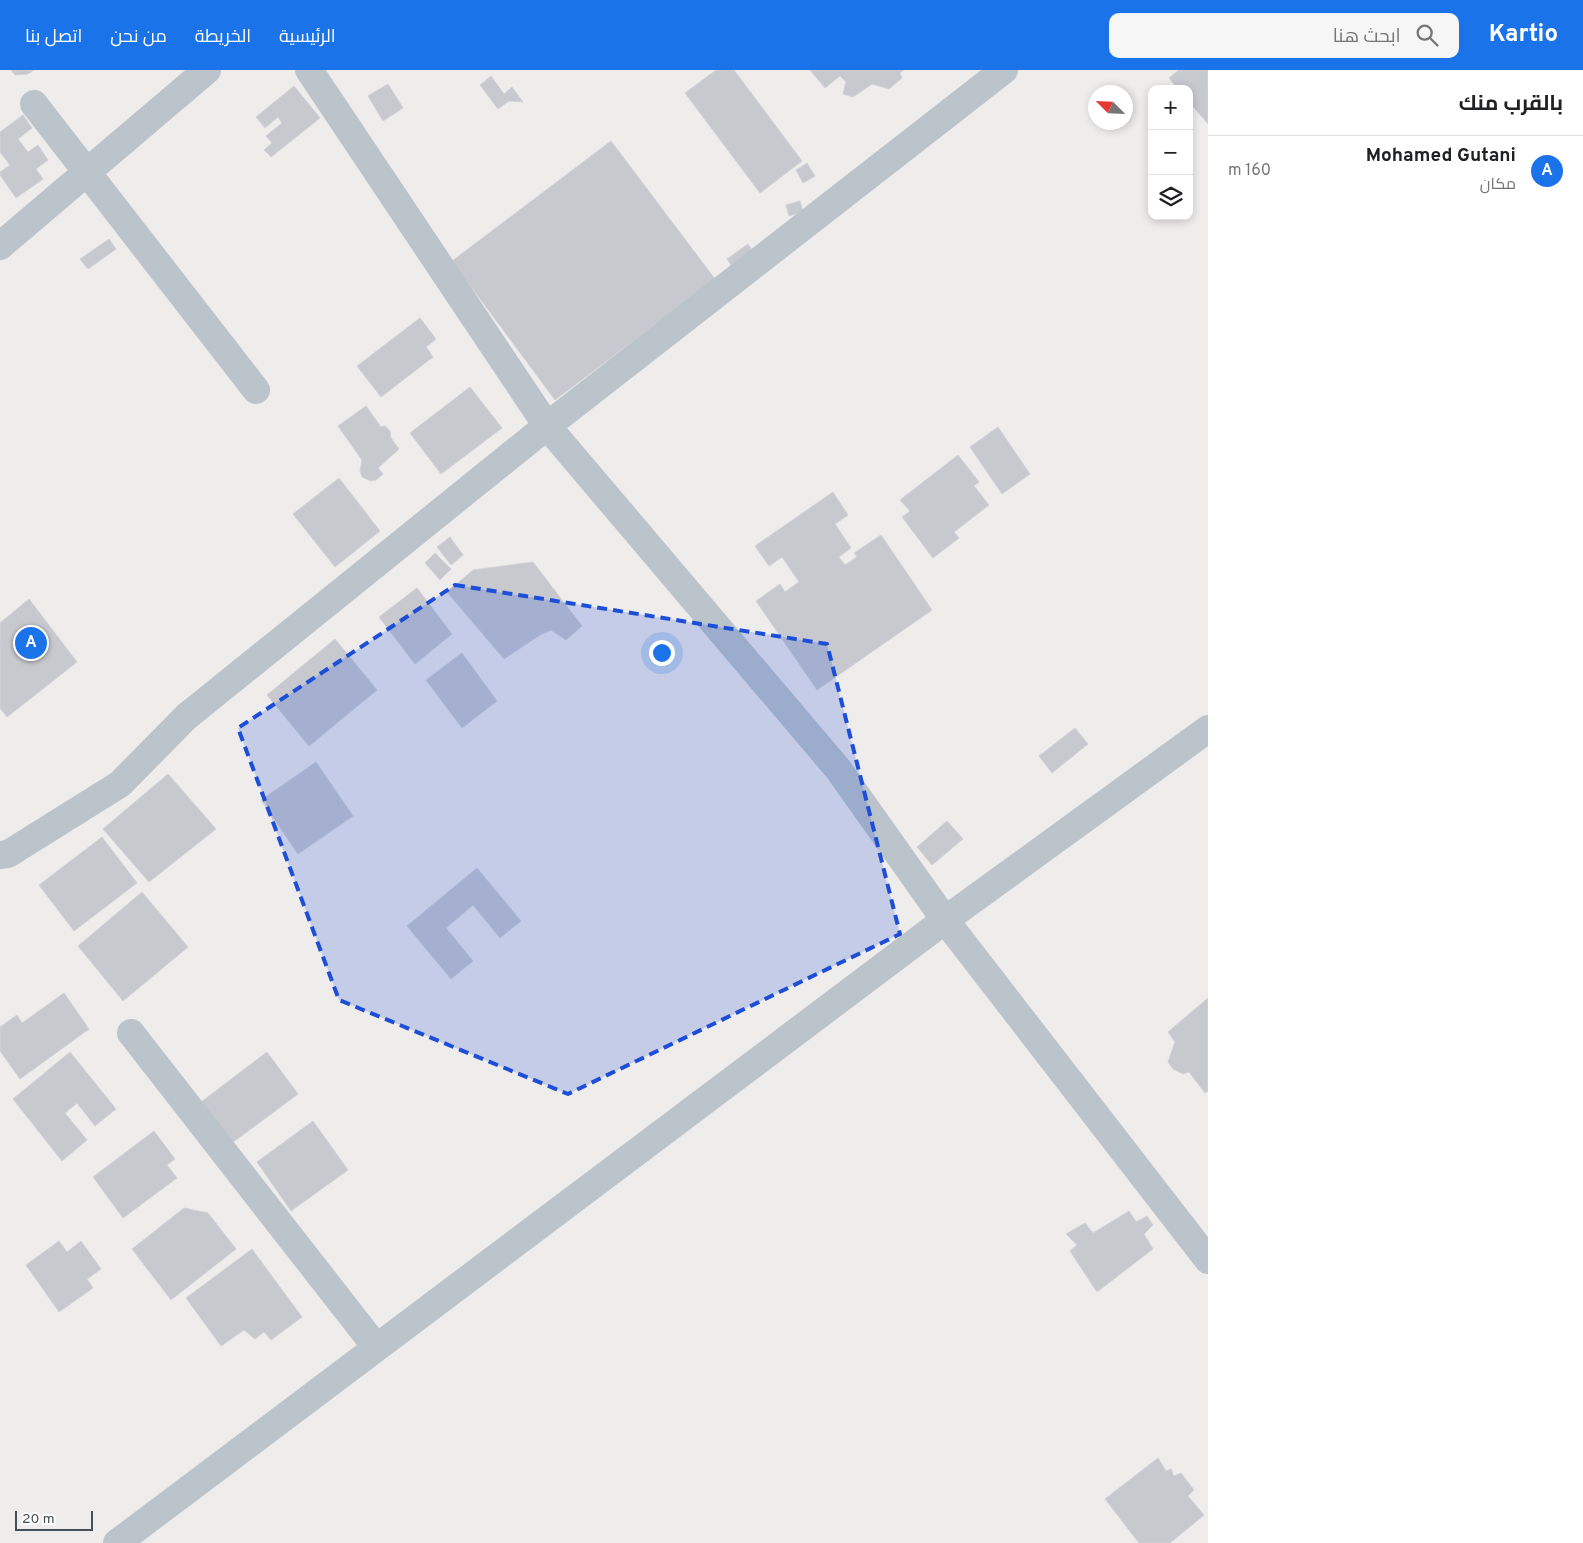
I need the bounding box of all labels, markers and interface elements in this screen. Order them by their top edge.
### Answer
search box [1109,13,1459,58]
text: Kartio [1489,20,1558,50]
icon: search [1413,21,1441,49]
text: ابحث هنا [1333,25,1401,49]
text: اتصل بنا [25,26,82,49]
text: من نحن [110,26,167,49]
text: الخريطة [195,26,251,49]
text: الرئيسية [279,26,336,49]
north arrow [1088,85,1133,130]
map controls [1148,85,1193,220]
button: + [1148,85,1193,130]
text: بالقرب منك [1459,91,1563,118]
button: − [1148,130,1193,175]
text: Mohamed Gutani [1366,144,1516,168]
text: 160 m [1228,161,1271,181]
text: A [1541,161,1553,181]
button: layers [1148,175,1193,220]
text: مكان [1480,175,1516,195]
pin: A [15,624,47,662]
your location [649,640,675,666]
scale bar [15,1508,92,1531]
text: 20 m [22,1511,55,1528]

